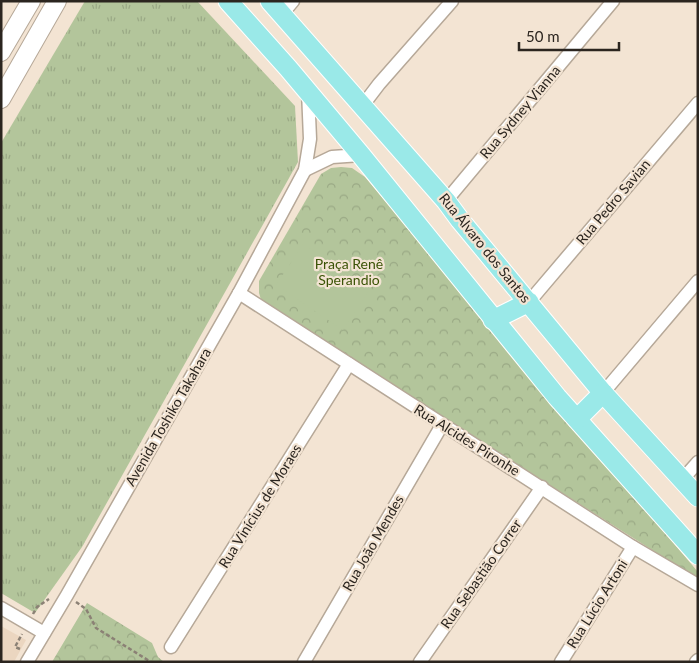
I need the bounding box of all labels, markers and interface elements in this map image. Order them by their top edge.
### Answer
scale bar [519,20,619,52]
text: 50 m [526,27,560,45]
street label: Rua Sydney Vianna [476,62,564,162]
street label: Rua Pedro Savian [572,156,653,248]
street label: Rua Álvaro dos Santos [436,189,535,306]
park label: Praça Renê Sperandio [315,255,383,288]
street label: Avenida Toshiko Takahara [121,345,214,489]
street label: Rua Alcides Pironhe [411,400,523,479]
street label: Rua Vinícius de Moraes [215,441,305,571]
street label: Rua João Mendes [338,492,407,594]
street label: Rua Sebastião Correr [437,516,525,632]
street label: Rua Lúcio Artoni [563,556,631,651]

